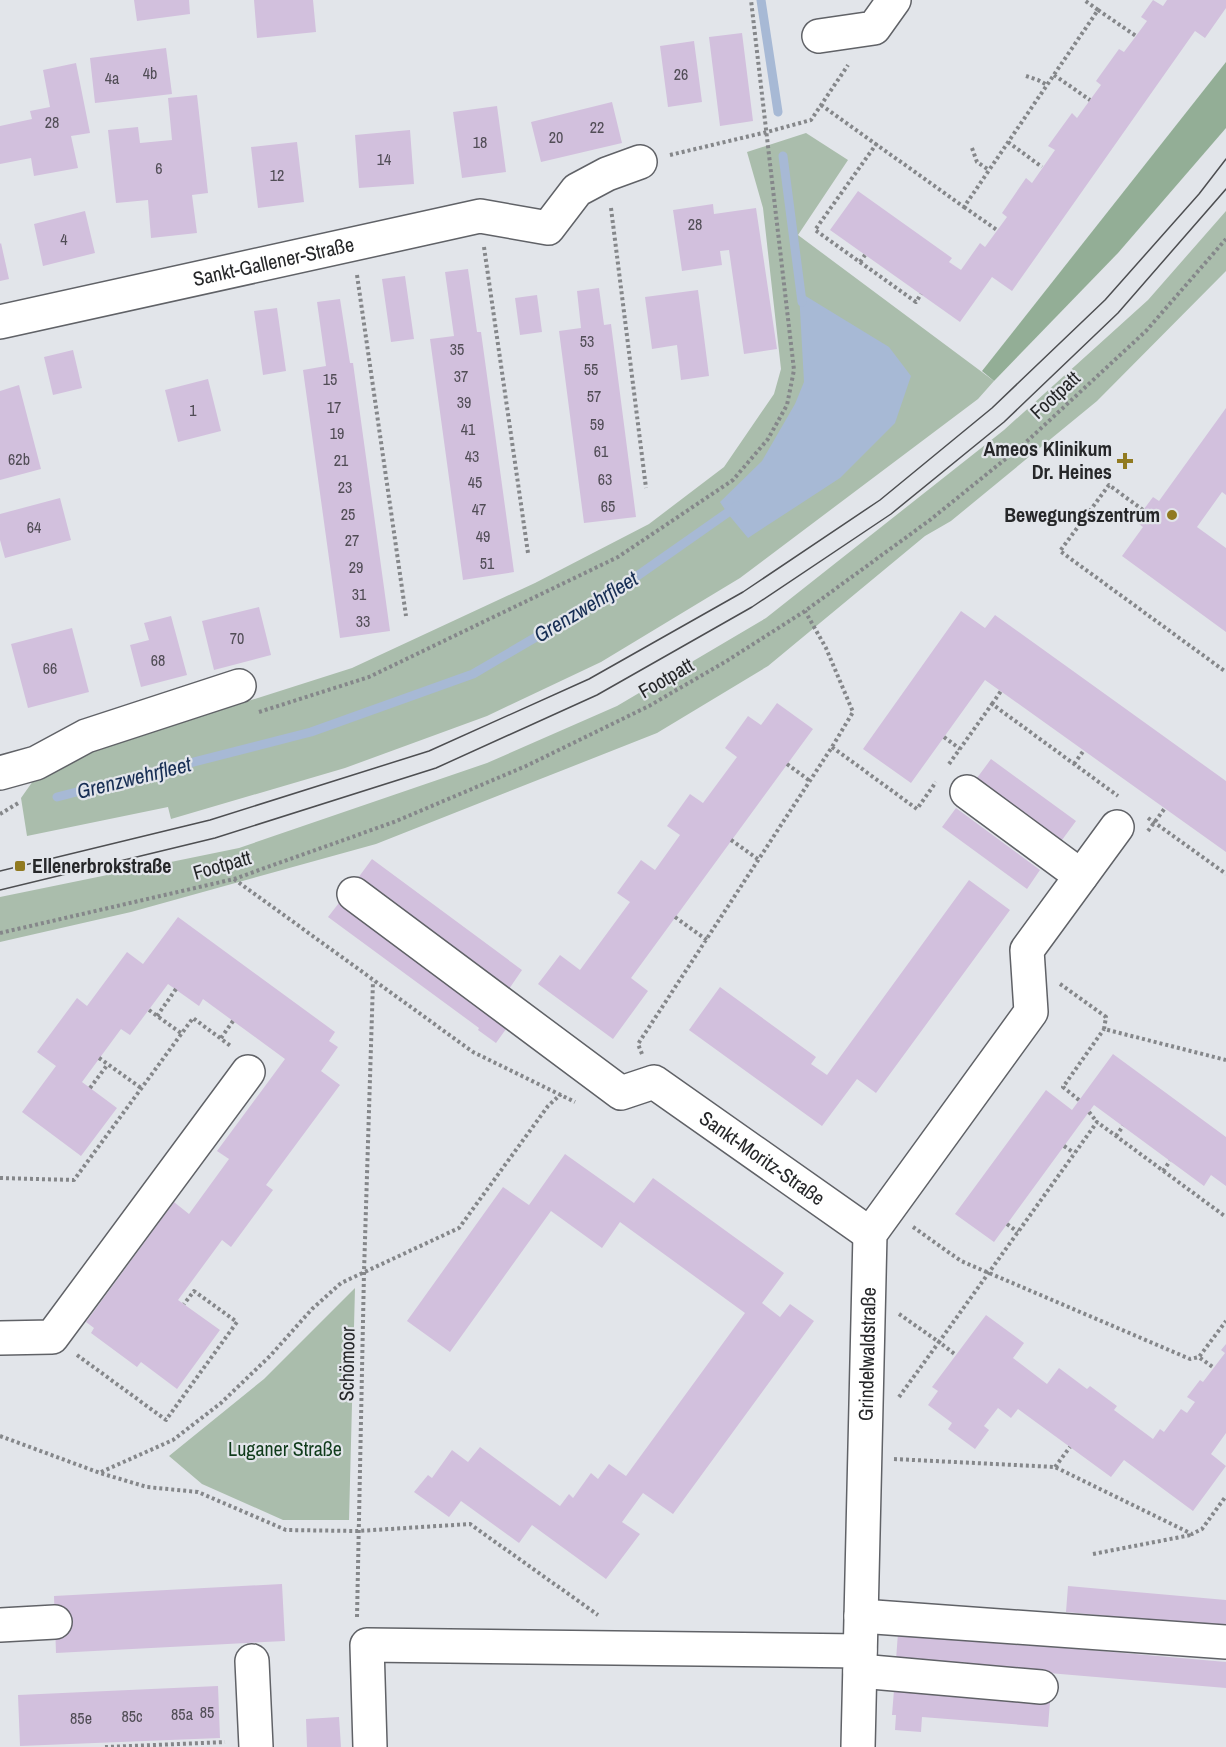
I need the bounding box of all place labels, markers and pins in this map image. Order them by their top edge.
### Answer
place label: Ameos Klinikum Dr. Heines [984,435,1112,485]
marker: Ameos Klinikum Dr. Heines [1116,452,1134,470]
place label: Bewegungszentrum [1004,501,1160,528]
marker: Bewegungszentrum [1165,508,1179,522]
place label: Ellenerbrokstraße [32,852,171,879]
marker: Ellenerbrokstraße [13,859,27,873]

